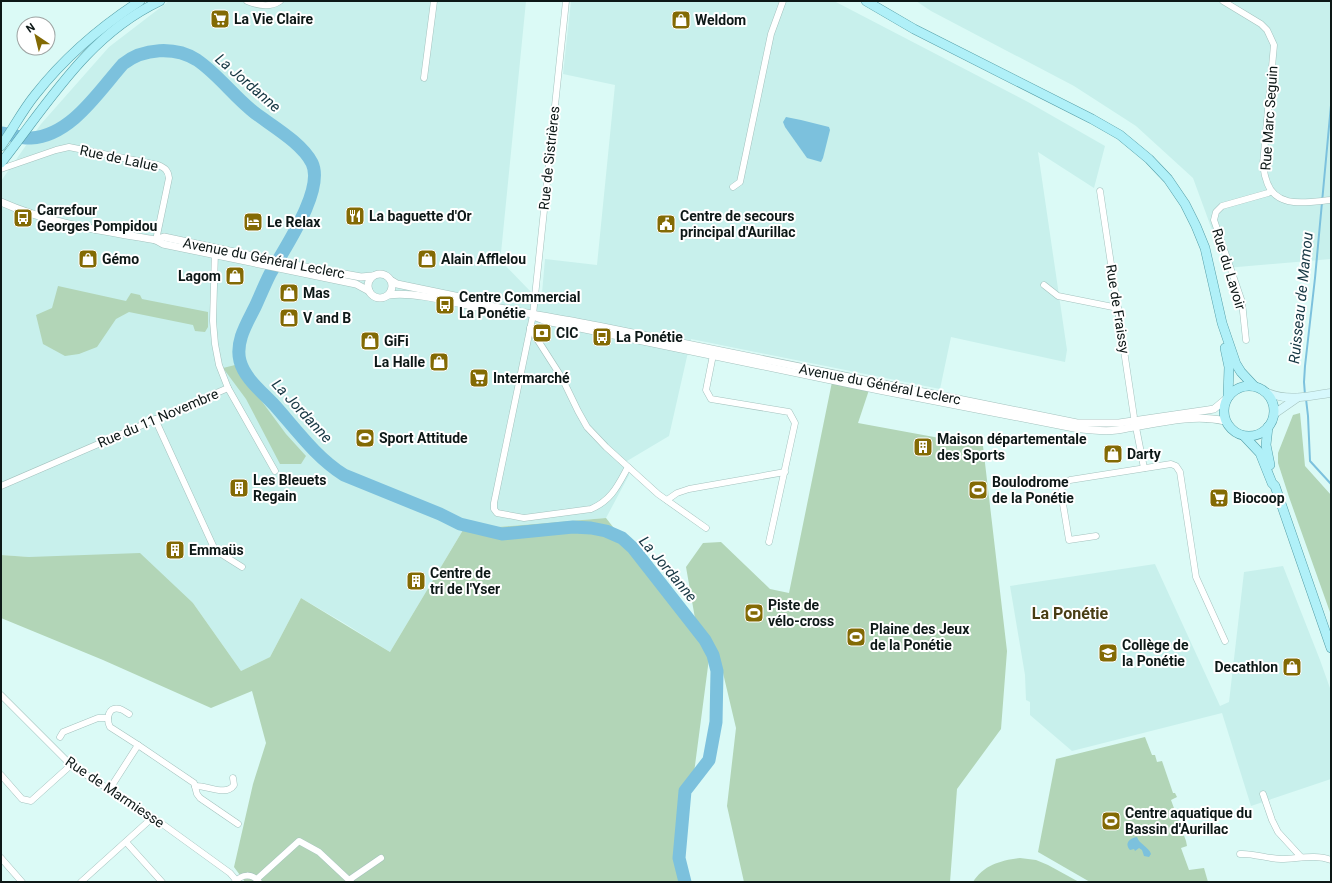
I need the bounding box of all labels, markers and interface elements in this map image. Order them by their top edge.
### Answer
supermarket icon: La Vie Claire [209,8,231,30]
shop icon: Weldom [670,9,692,31]
place label: La Vie Claire [234,11,313,27]
place label: Weldom [695,12,746,28]
north arrow [16,16,56,56]
text: N [24,21,38,36]
water label: La Jordanne [212,50,284,116]
street label: Rue Marc Seguin [1257,65,1281,171]
street label: Rue de Sistrières [536,105,562,211]
street label: Rue de Lalue [78,142,160,174]
place label: Carrefour Georges Pompidou [37,202,158,234]
restaurant icon: La baguette d'Or [344,205,366,227]
bus stop icon: Carrefour Georges Pompidou [12,207,34,229]
place label: La baguette d'Or [369,208,472,224]
place label: Centre de secours principal d'Aurillac [680,208,796,240]
hotel icon: Le Relax [242,211,264,233]
public building icon: Centre de secours principal d'Aurillac [655,213,677,235]
place label: Le Relax [267,214,321,230]
street label: Rue du Lavoir [1209,226,1249,312]
water label: Ruisseau de Mamou [1285,231,1317,365]
street label: Avenue du Général Leclerc [182,234,346,282]
shop icon: Gémo [77,248,99,270]
shop icon: Alain Afflelou [416,248,438,270]
place label: Gémo [102,251,139,267]
place label: Alain Afflelou [441,251,526,267]
street label: Rue de Fraissy [1103,263,1133,355]
shop icon: Lagom [224,265,246,287]
place label: Lagom [178,268,221,284]
shop icon: Mas [278,282,300,304]
place label: Mas [303,285,330,301]
place label: Centre Commercial La Ponétie [459,289,580,321]
bus stop icon: Centre Commercial La Ponétie [434,294,456,316]
shop icon: V and B [278,307,300,329]
place label: V and B [303,310,351,326]
bank icon: CIC [531,322,553,344]
place label: CIC [556,325,578,341]
bus stop icon: La Ponétie [591,326,613,348]
place label: La Ponétie [616,329,683,345]
shop icon: GiFi [359,330,381,352]
place label: GiFi [384,333,409,349]
shop icon: La Halle [428,351,450,373]
place label: La Halle [374,354,425,370]
street label: Avenue du Général Leclerc [798,360,962,408]
supermarket icon: Intermarché [468,367,490,389]
place label: Intermarché [493,370,570,386]
water label: La Jordanne [268,375,336,447]
street label: Rue du 11 Novembre [95,385,221,451]
sports icon: Sport Attitude [354,427,376,449]
place label: Sport Attitude [379,430,468,446]
place label: Maison départementale des Sports [937,431,1087,463]
building icon: Maison départementale des Sports [912,436,934,458]
shop icon: Darty [1102,443,1124,465]
place label: Darty [1127,446,1162,462]
place label: Les Bleuets Regain [253,472,326,504]
place label: Boulodrome de la Ponétie [992,474,1074,506]
building icon: Les Bleuets Regain [228,477,250,499]
sports icon: Boulodrome de la Ponétie [967,479,989,501]
supermarket icon: Biocoop [1208,487,1230,509]
place label: Biocoop [1233,490,1285,506]
water label: La Jordanne [635,532,701,606]
building icon: Emmaüs [164,539,186,561]
place label: Emmaüs [189,542,244,558]
place label: Centre de tri de l'Yser [430,565,500,597]
building icon: Centre de tri de l'Yser [405,570,427,592]
place label: Piste de vélo-cross [768,597,834,629]
sports icon: Piste de vélo-cross [743,602,765,624]
district label: La Ponétie [1032,604,1109,623]
place label: Plaine des Jeux de la Ponétie [870,621,970,653]
sports icon: Plaine des Jeux de la Ponétie [845,626,867,648]
place label: Collège de la Ponétie [1122,637,1189,669]
school or university icon: Collège de la Ponétie [1097,642,1119,664]
shop icon: Decathlon [1281,656,1303,678]
place label: Decathlon [1215,659,1278,675]
street label: Rue de Marmiesse [63,753,167,831]
place label: Centre aquatique du Bassin d'Aurillac [1125,805,1252,837]
sports icon: Centre aquatique du Bassin d'Aurillac [1100,810,1122,832]

